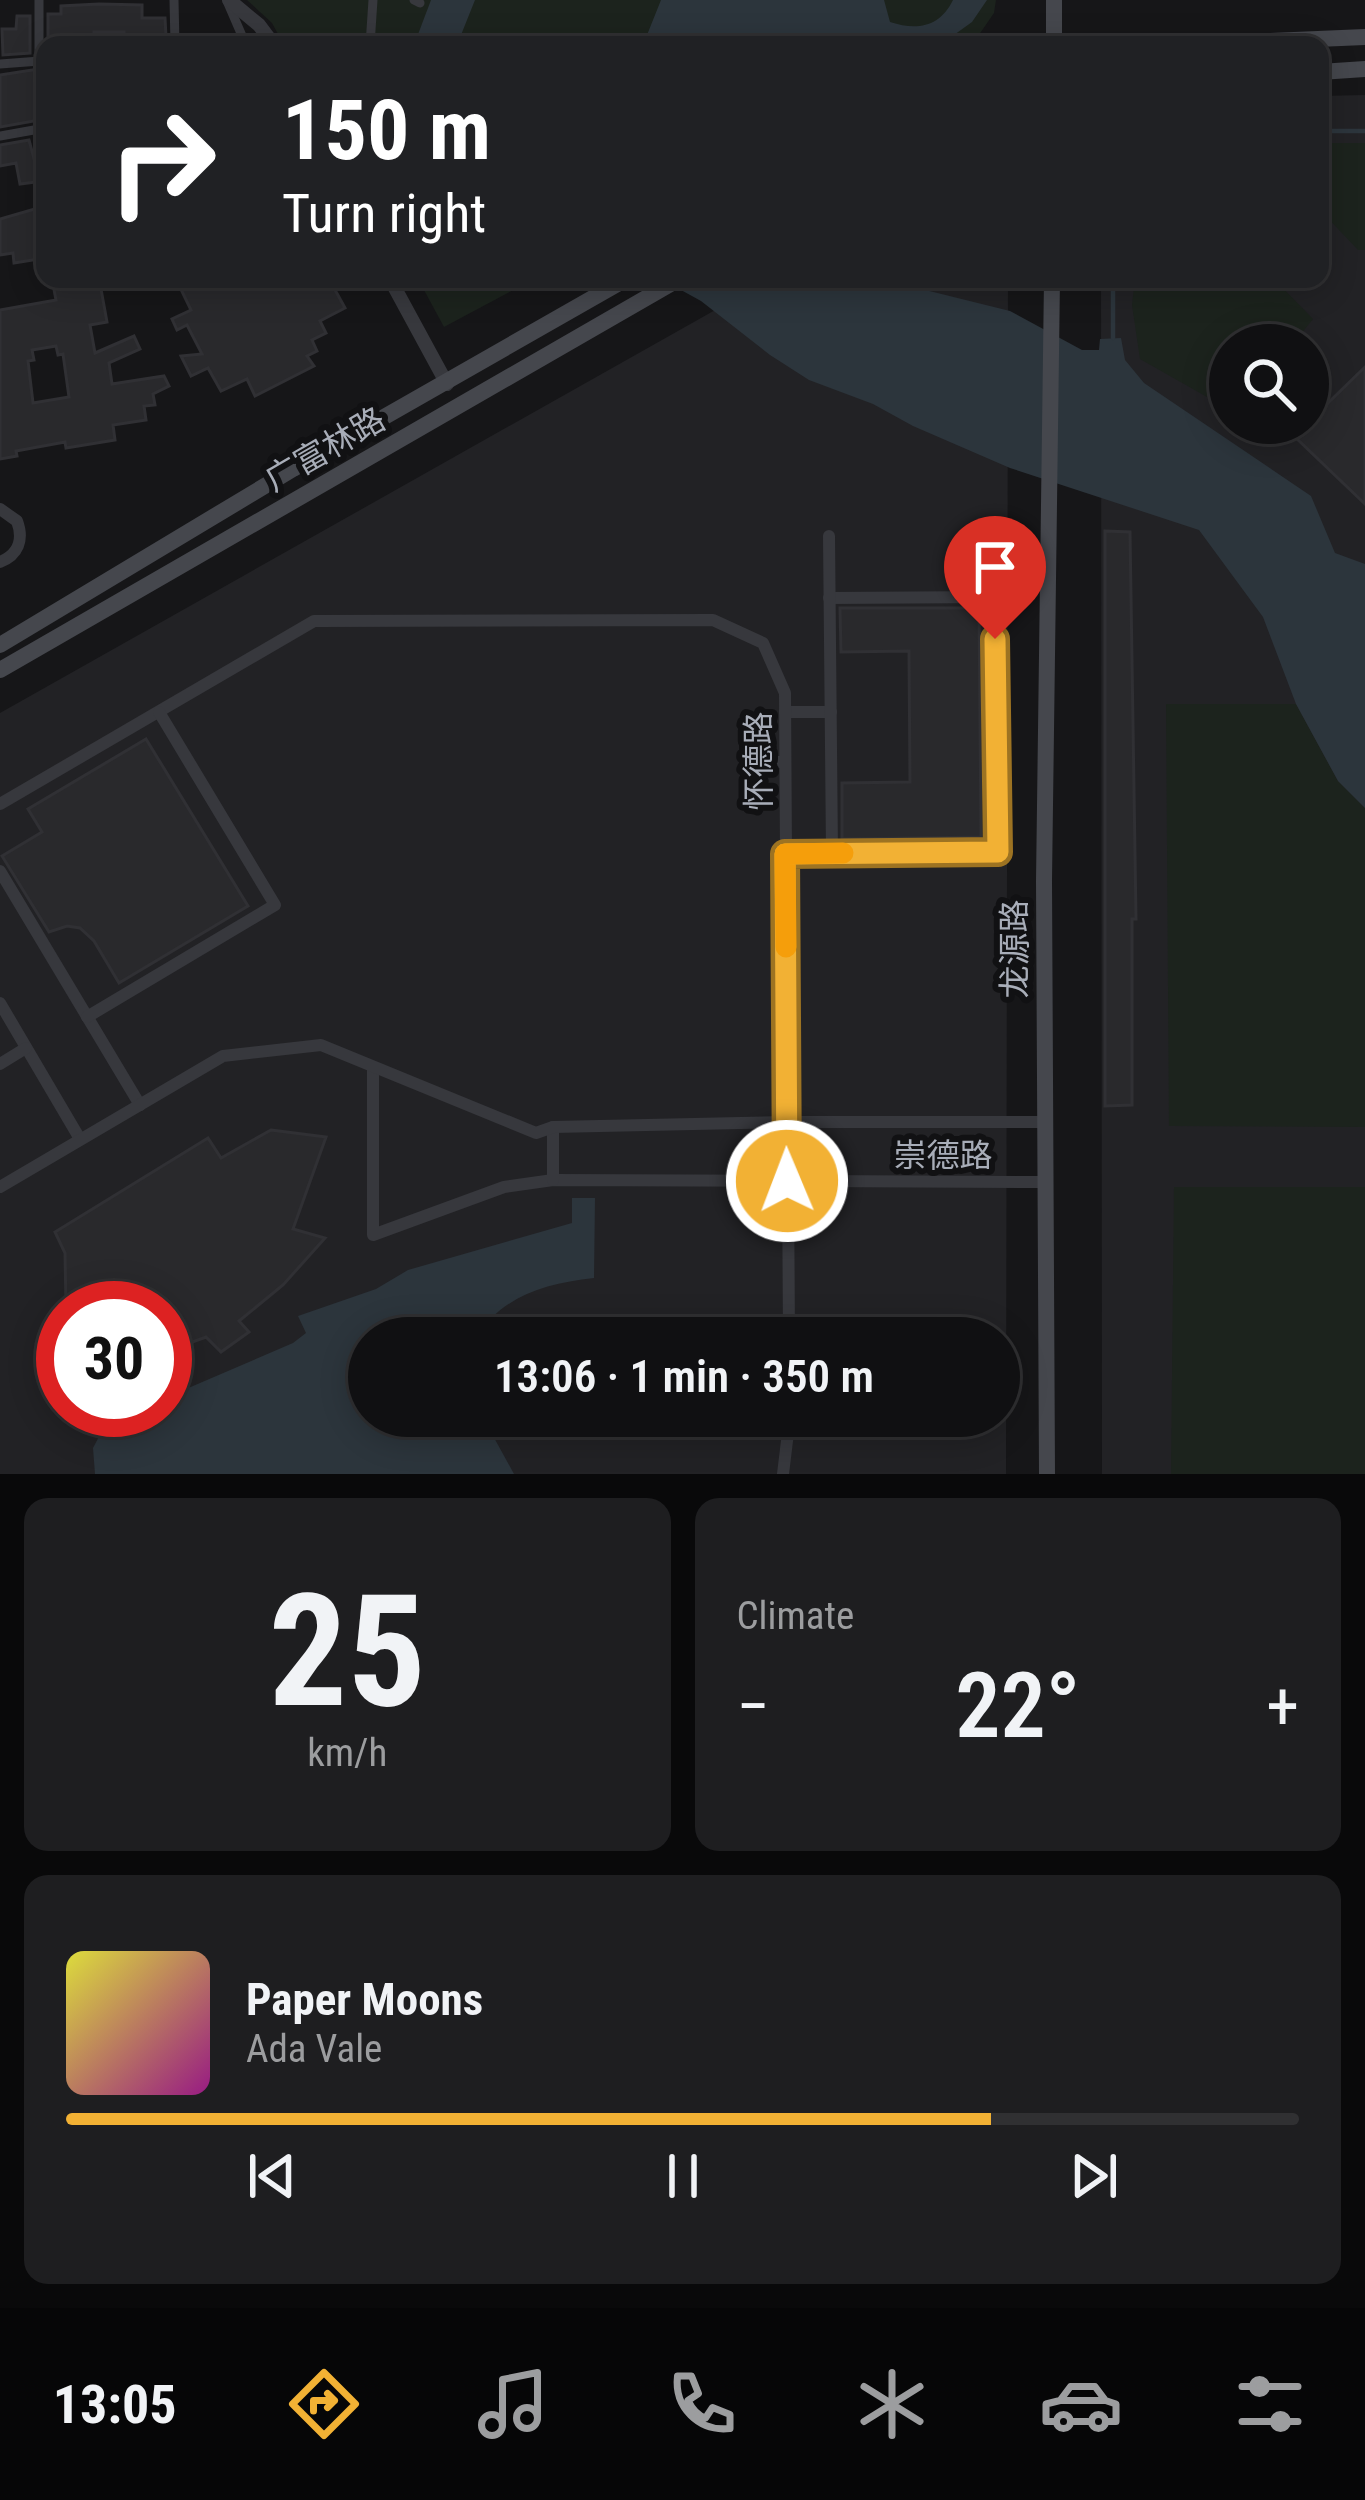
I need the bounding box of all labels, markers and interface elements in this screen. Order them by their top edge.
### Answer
text: 150 m [282,81,491,180]
icon: right [84,84,240,240]
text: Turn right [282,182,486,245]
map controls [1209,324,1329,444]
button: search [1209,324,1329,444]
street label: 广富林路 [258,399,392,499]
pin [944,516,1046,639]
icon: arrive [962,534,1028,600]
street label: 怀德路 [739,712,778,811]
street label: 龙源路 [995,900,1034,999]
position arrow [724,1118,850,1244]
street label: 崇德路 [894,1136,993,1175]
speed limit sign: 30 [36,1281,192,1437]
text: 13:06 · 1 min · 350 m [494,1350,874,1403]
text: 25 [268,1560,426,1743]
text: Climate [737,1593,854,1639]
text: 22° [955,1654,1080,1759]
text: − [737,1668,770,1745]
text: + [1266,1668,1299,1745]
text: km/h [307,1730,387,1776]
text: Paper Moons [246,1973,483,2026]
text: Ada Vale [246,2026,382,2072]
icon: previous [239,2143,305,2209]
icon: pause [650,2143,716,2209]
icon: next [1061,2143,1127,2209]
icon: directions [282,2362,366,2446]
icon: music [471,2362,555,2446]
icon: phone [660,2362,744,2446]
icon: climate [850,2362,934,2446]
icon: car [1039,2362,1123,2446]
icon: filters [1228,2362,1312,2446]
text: 13:05 [53,2373,177,2436]

